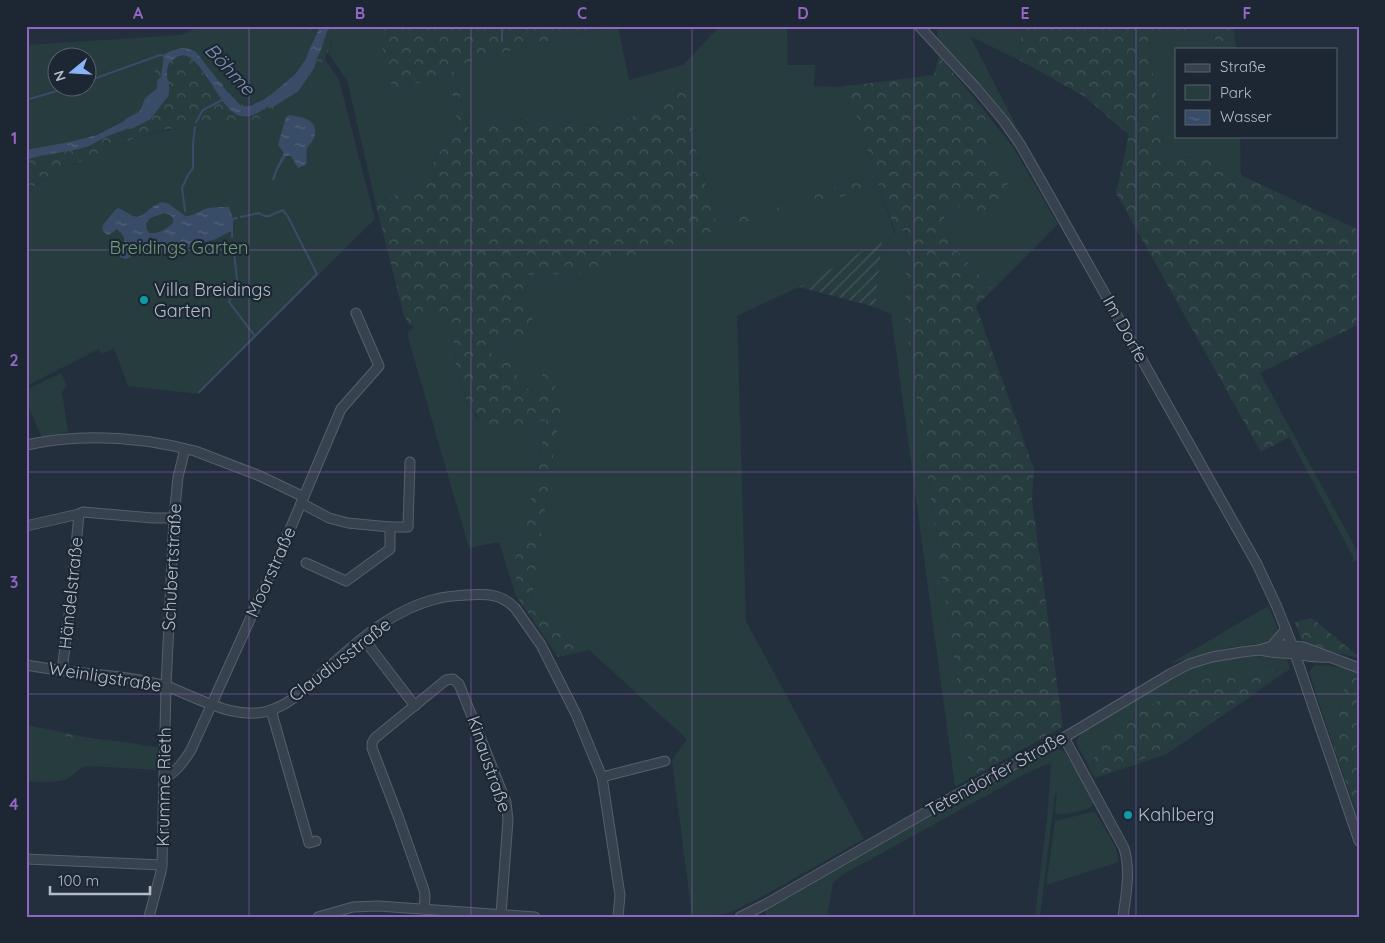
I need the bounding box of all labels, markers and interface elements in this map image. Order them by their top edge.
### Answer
text: A [133,3,144,23]
text: B [355,3,365,23]
text: C [577,3,587,23]
text: D [797,3,809,23]
text: E [1020,3,1030,23]
text: F [1243,3,1252,23]
water label: Böhme [200,38,261,101]
north arrow [48,48,98,98]
legend [1175,48,1338,138]
text: Straße [1220,57,1266,76]
text: N [49,68,70,84]
text: Park [1220,83,1252,102]
text: Wasser [1220,107,1272,126]
text: 1 [11,128,17,148]
park label: Breidings Garten [109,236,249,259]
place label: Villa Breidings Garten [154,278,271,322]
street label: Im Dorfe [1098,291,1153,366]
marker: Villa Breidings Garten [138,294,150,306]
text: 2 [9,350,19,370]
street label: Schubertstraße [157,503,186,631]
street label: Moorstraße [240,523,301,621]
street label: Händelstraße [53,536,88,650]
text: 3 [10,572,18,592]
street label: Claudiusstraße [284,613,395,707]
street label: Weinligstraße [47,656,163,697]
street label: Kinaustraße [462,713,517,815]
street label: Tetendorfer Straße [922,725,1070,822]
street label: Krumme Rieth [151,727,176,847]
text: 4 [9,794,19,814]
place label: Kahlberg [1138,803,1214,826]
marker: Kahlberg [1122,809,1134,821]
scale bar [50,863,150,895]
text: 100 m [58,871,99,890]

